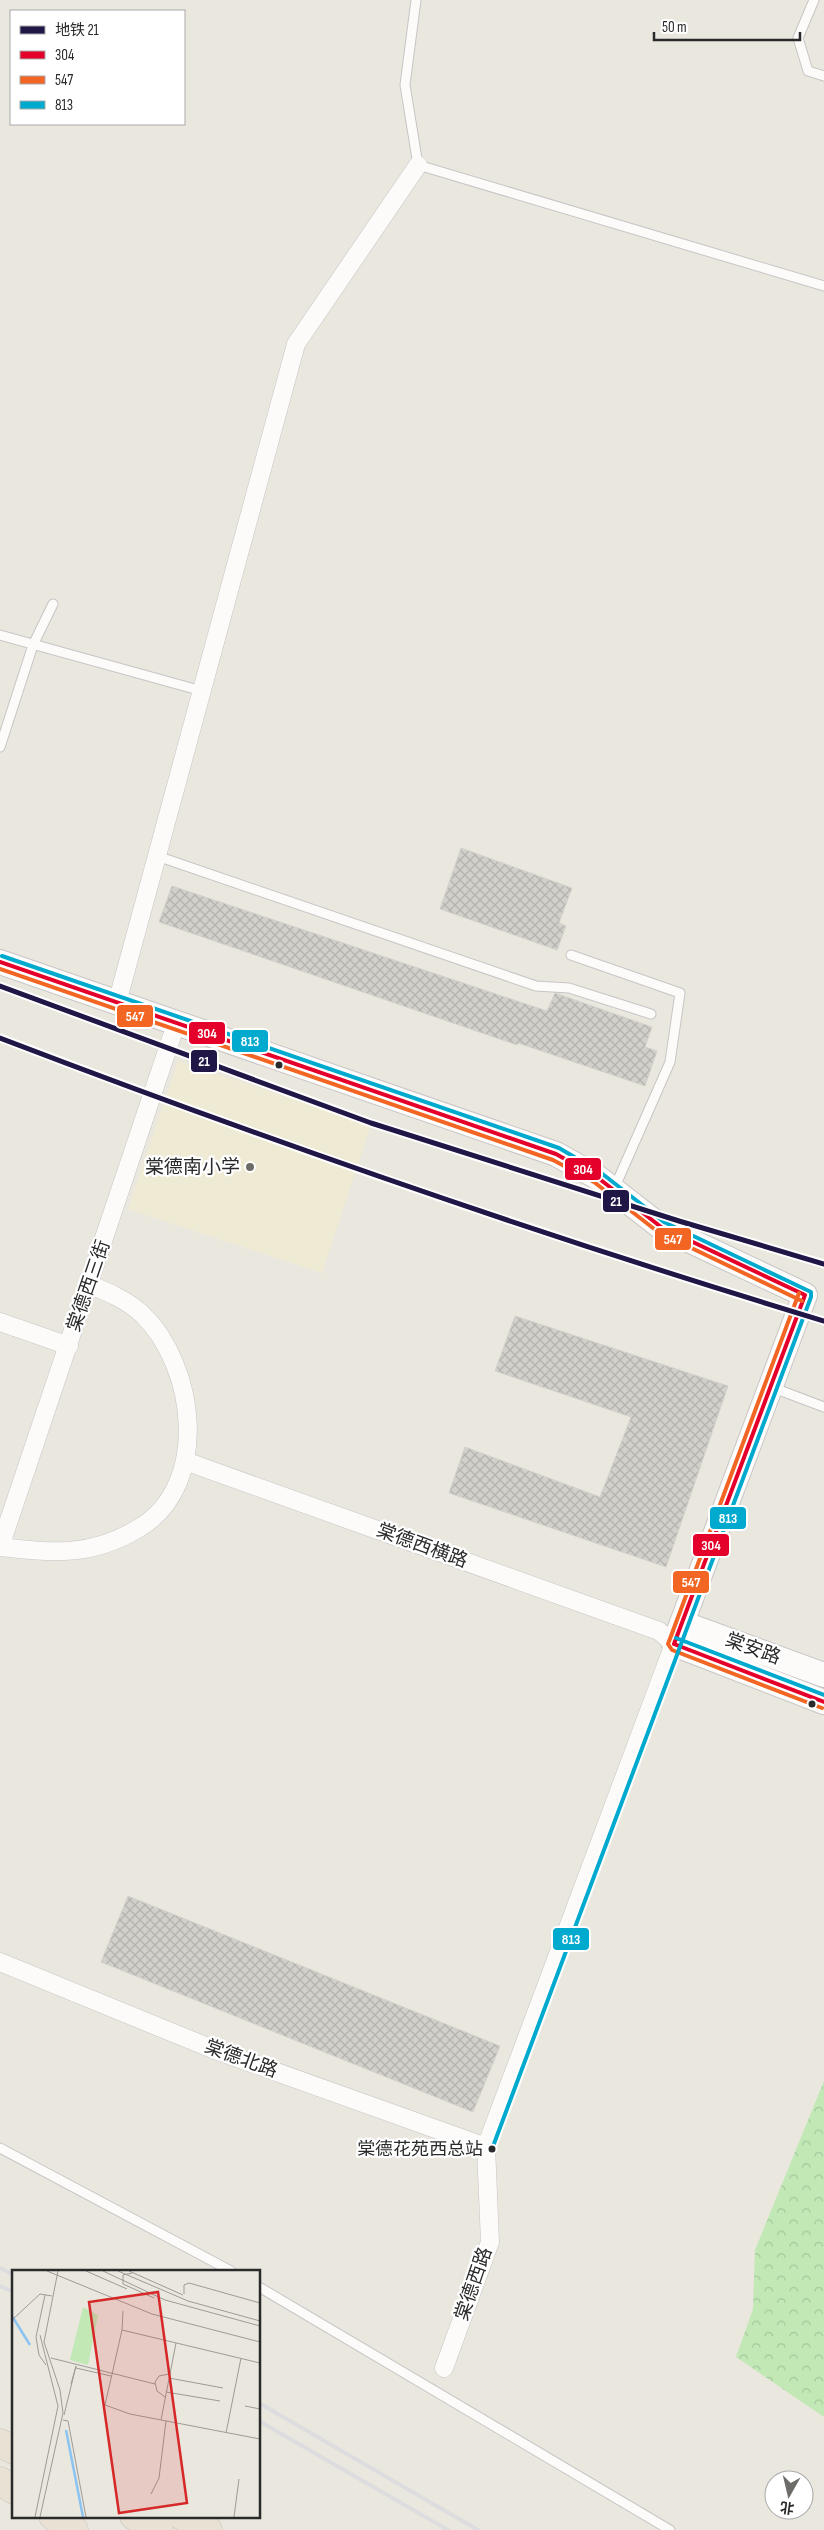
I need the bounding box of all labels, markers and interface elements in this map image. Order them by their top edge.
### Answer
legend [10,10,185,125]
scale bar [654,10,800,42]
text: 50 m [662,18,687,37]
text: 地铁 21 [55,21,100,40]
text: 304 [55,46,74,65]
text: 547 [55,71,73,90]
text: 813 [55,96,73,115]
line badge: 547 [116,1004,154,1028]
text: 547 [126,1008,145,1025]
line badge: 304 [188,1021,226,1045]
text: 304 [197,1025,217,1042]
line badge: 813 [231,1029,269,1053]
text: 813 [241,1033,259,1050]
line badge: 21 [190,1049,218,1073]
text: 21 [198,1053,210,1070]
unlabelled marker [274,1060,284,1070]
place label: 棠德南小学 [145,1156,240,1179]
line badge: 304 [564,1157,602,1181]
marker: 棠德南小学 [244,1161,256,1173]
text: 304 [573,1161,593,1178]
line badge: 21 [602,1189,630,1213]
text: 21 [610,1193,622,1210]
line badge: 547 [654,1227,692,1251]
text: 547 [664,1231,683,1248]
street label: 棠德西三街 [63,1237,115,1335]
line badge: 813 [709,1506,747,1530]
text: 813 [719,1510,737,1527]
street label: 棠德西横路 [373,1519,471,1573]
line badge: 304 [692,1533,730,1557]
text: 304 [701,1537,721,1554]
line badge: 547 [672,1570,710,1594]
text: 547 [682,1574,701,1591]
street label: 棠安路 [722,1628,784,1670]
unlabelled marker [807,1699,817,1709]
line badge: 813 [552,1927,590,1951]
text: 813 [562,1931,580,1948]
street label: 棠德北路 [201,2035,281,2083]
place label: 棠德花苑西总站 [357,2139,483,2160]
marker: 棠德花苑西总站 [487,2144,497,2154]
street label: 棠德西路 [451,2244,497,2324]
inset map [12,2270,260,2518]
north arrow [764,2470,814,2520]
text: 北 [779,2498,795,2517]

